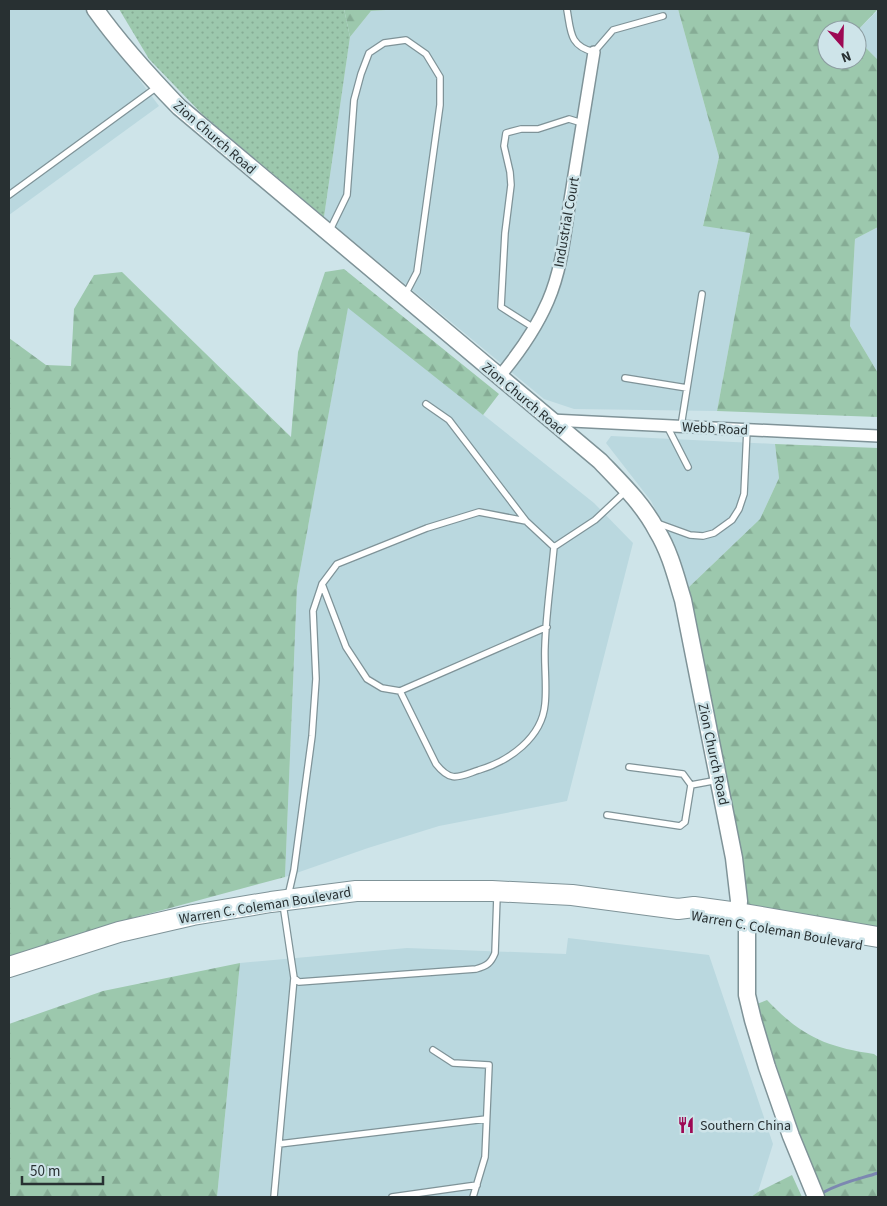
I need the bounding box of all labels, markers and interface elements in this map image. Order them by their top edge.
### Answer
north arrow [817,20,867,70]
text: N [838,45,854,67]
street label: Zion Church Road [169,96,260,179]
street label: Industrial Court [549,175,585,269]
street label: Zion Church Road [477,358,570,440]
street label: Webb Road [681,417,749,441]
street label: Zion Church Road [692,701,734,807]
street label: Warren C. Coleman Boulevard [178,882,353,929]
street label: Warren C. Coleman Boulevard [689,906,864,956]
restaurant icon: Southern China [676,1115,696,1135]
place label: Southern China [700,1116,791,1136]
scale bar [22,1154,104,1186]
text: 50 m [30,1161,60,1182]

